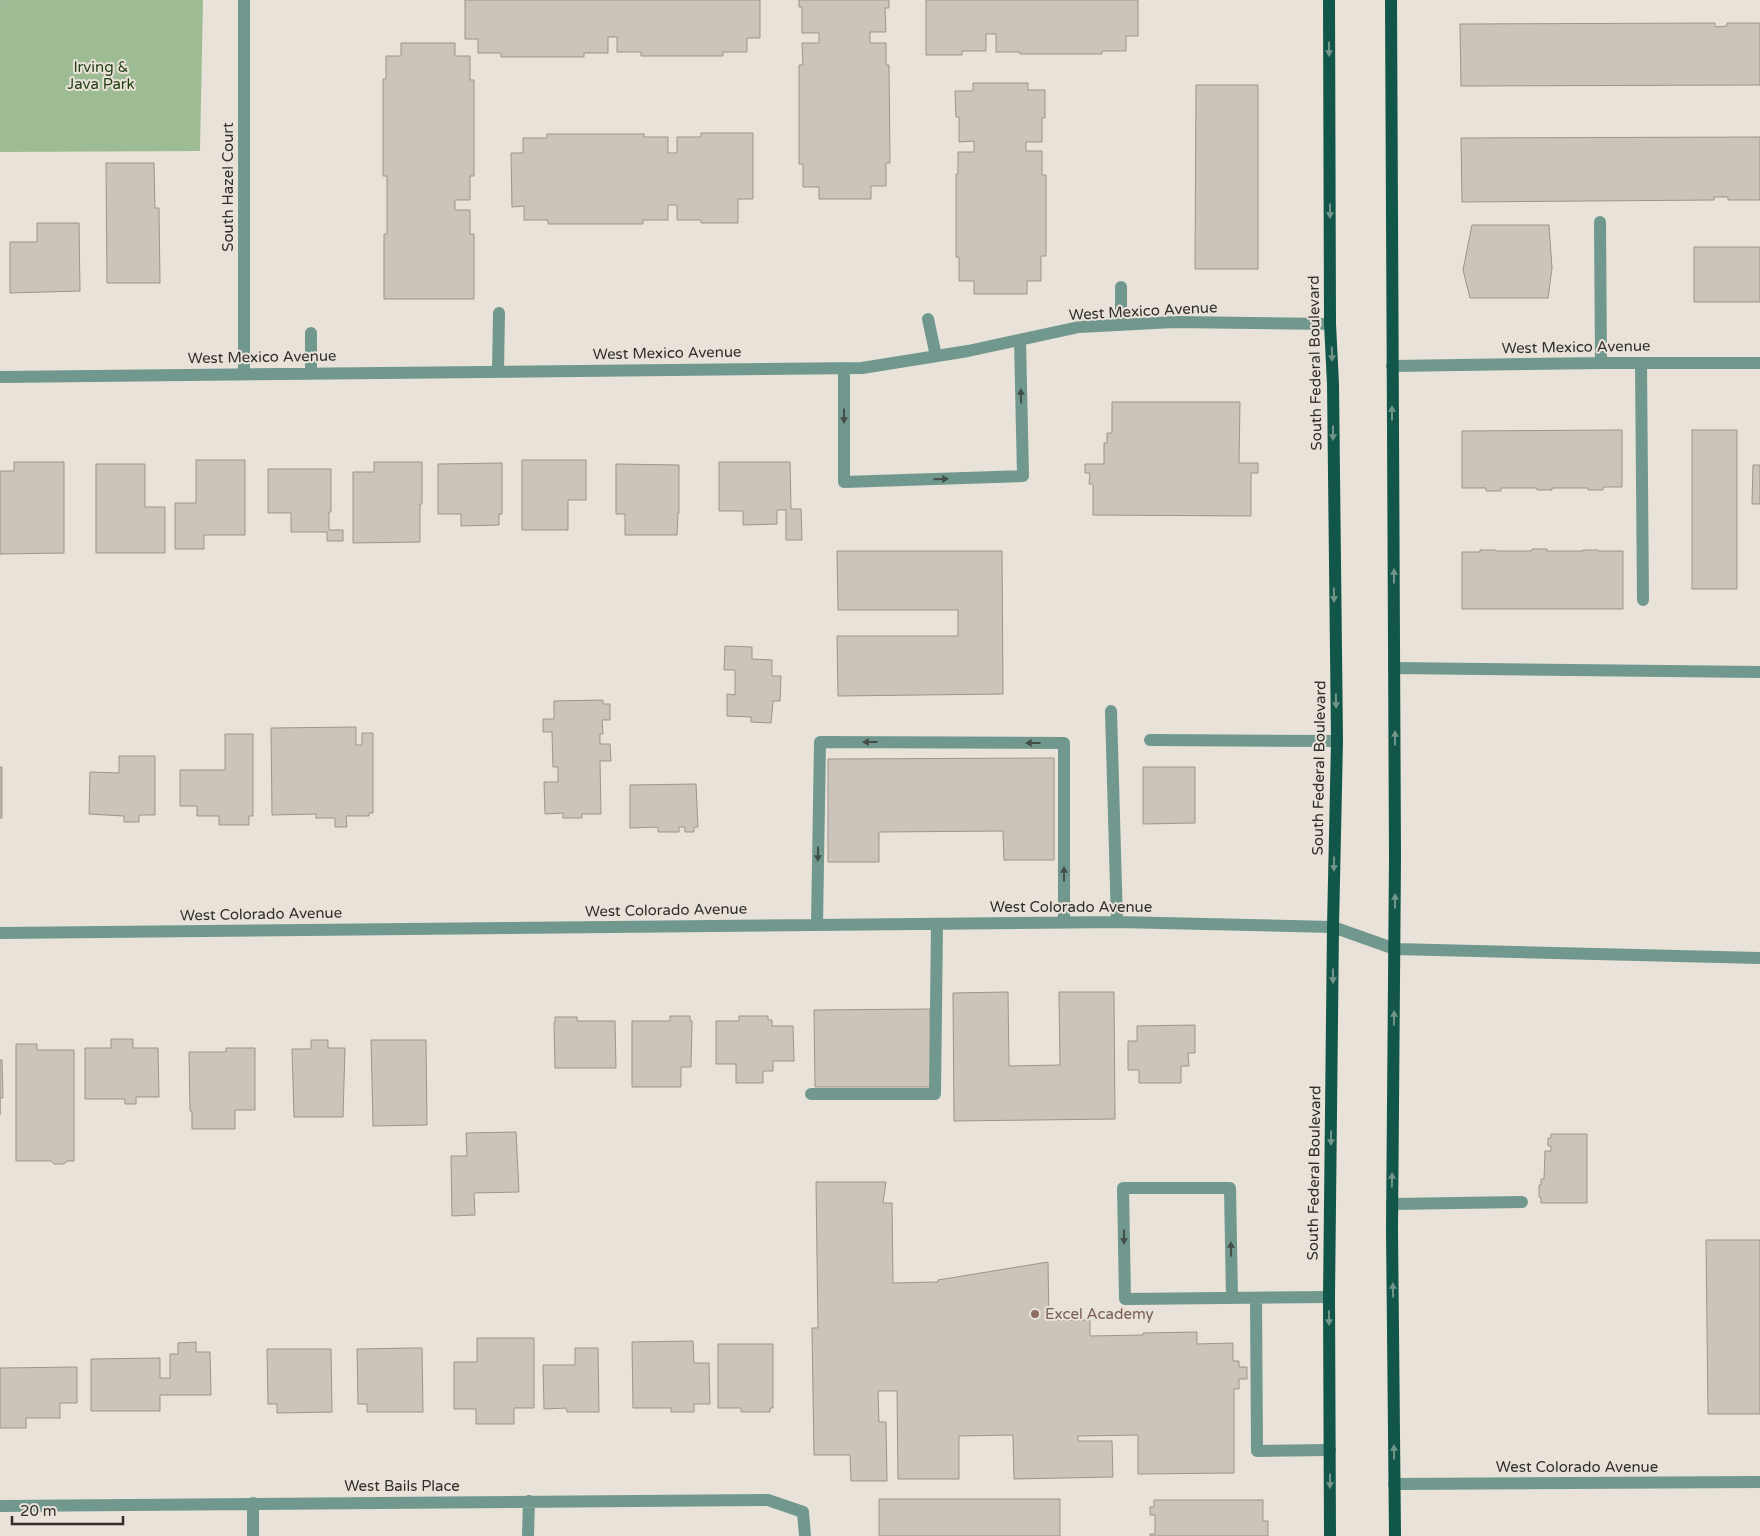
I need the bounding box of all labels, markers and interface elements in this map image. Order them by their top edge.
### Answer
one-way arrow [1325,41,1333,57]
park label: Irving & Java Park [67,58,135,93]
street label: South Hazel Court [219,122,237,252]
one-way arrow [1326,203,1334,219]
street label: South Federal Boulevard [1304,275,1326,451]
street label: West Mexico Avenue [1068,298,1218,324]
street label: West Mexico Avenue [1501,337,1651,357]
street label: West Mexico Avenue [592,343,742,363]
one-way arrow [1328,346,1336,362]
street label: West Mexico Avenue [187,347,337,367]
one-way arrow [1017,388,1025,404]
one-way arrow [1388,405,1396,421]
one-way arrow [840,409,848,425]
one-way arrow [1329,425,1337,441]
one-way arrow [933,475,949,483]
one-way arrow [1390,567,1398,583]
one-way arrow [1331,588,1339,604]
street label: South Federal Boulevard [1308,680,1330,856]
one-way arrow [1332,693,1340,709]
one-way arrow [1391,730,1399,746]
one-way arrow [862,738,878,746]
one-way arrow [1025,739,1041,747]
one-way arrow [814,846,822,862]
one-way arrow [1330,856,1338,872]
one-way arrow [1060,866,1068,882]
one-way arrow [1391,892,1399,908]
street label: West Colorado Avenue [990,898,1152,916]
street label: West Colorado Avenue [585,900,747,920]
street label: West Colorado Avenue [180,904,342,924]
one-way arrow [1329,968,1337,984]
one-way arrow [1390,1010,1398,1026]
street label: South Federal Boulevard [1303,1085,1325,1261]
one-way arrow [1327,1131,1335,1147]
one-way arrow [1388,1172,1396,1188]
one-way arrow [1120,1229,1128,1245]
one-way arrow [1227,1241,1235,1257]
one-way arrow [1388,1282,1396,1298]
place label: Excel Academy [1045,1305,1154,1323]
marker: Excel Academy [1029,1308,1041,1320]
one-way arrow [1325,1311,1333,1327]
one-way arrow [1390,1444,1398,1460]
street label: West Colorado Avenue [1496,1458,1658,1476]
one-way arrow [1326,1473,1334,1489]
street label: West Bails Place [344,1477,460,1495]
scale bar [12,1494,124,1526]
text: 20 m [20,1502,57,1520]

